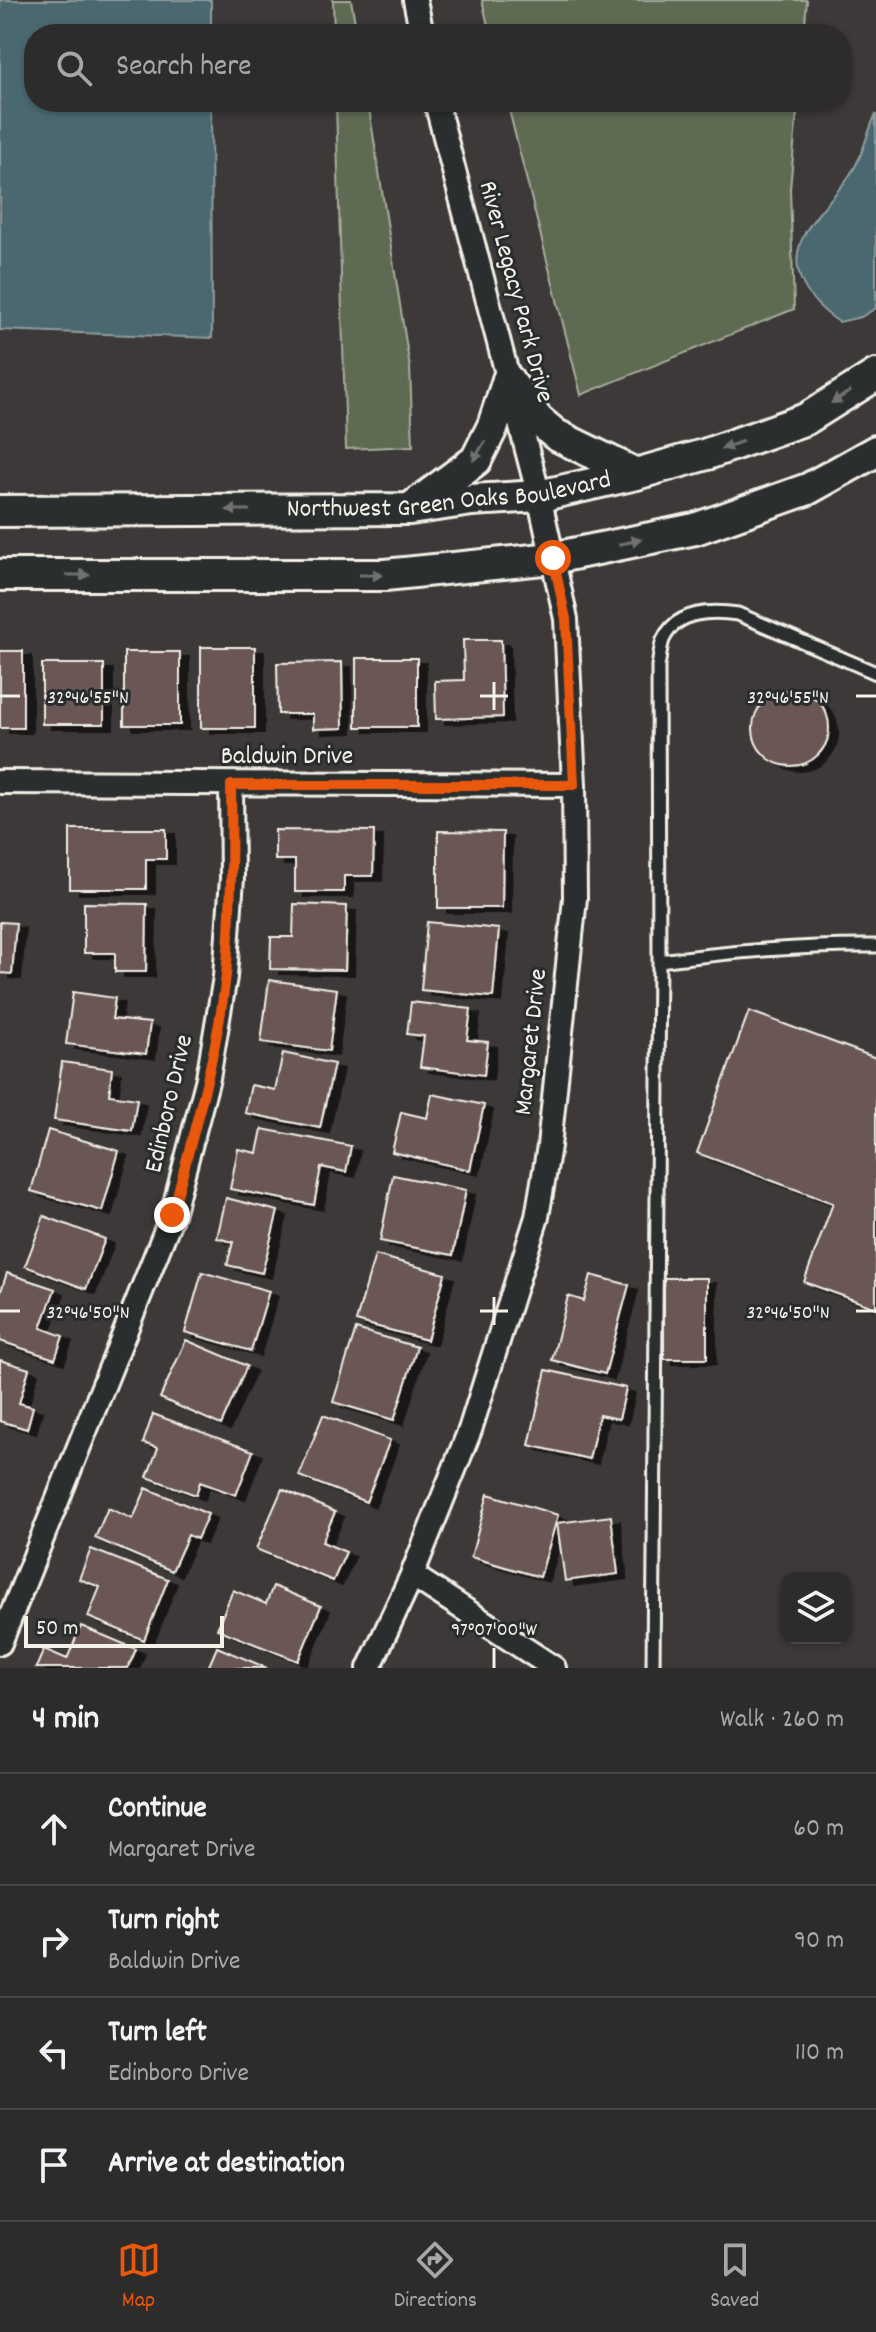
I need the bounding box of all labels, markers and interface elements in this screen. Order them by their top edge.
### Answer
search box [24,24,852,112]
icon: search [52,46,96,90]
text: Search here [116,47,252,90]
street label: River Legacy Park Drive [468,177,562,407]
one-way arrow [830,390,852,404]
one-way arrow [720,439,744,452]
one-way arrow [472,440,486,462]
street label: Northwest Green Oaks Boulevard [287,462,615,528]
one-way arrow [225,504,250,516]
one-way arrow [618,535,643,548]
route start [535,540,571,576]
one-way arrow [66,569,91,581]
one-way arrow [359,569,384,581]
text: 32°46'55"N [47,685,129,713]
text: 32°46'55"N [747,685,829,713]
street label: Baldwin Drive [221,739,353,776]
street label: Margaret Drive [506,967,558,1117]
street label: Edinboro Drive [136,1031,204,1177]
route end [154,1197,190,1233]
text: 32°46'50"N [46,1300,130,1328]
text: 32°46'50"N [746,1300,830,1328]
map controls [780,1572,852,1644]
button: layers [780,1572,852,1644]
scale bar [24,1612,224,1648]
text: 50 m [36,1614,78,1645]
text: 97°07'00"W [451,1617,538,1645]
text: 4 min [32,1696,99,1745]
text: Walk · 260 m [720,1702,844,1739]
text: Continue [108,1789,207,1832]
icon: ahead [32,1807,76,1851]
text: 60 m [793,1811,844,1848]
text: Margaret Drive [108,1832,255,1869]
text: Turn right [108,1901,219,1944]
icon: right [32,1919,76,1963]
text: 90 m [794,1923,844,1960]
text: Baldwin Drive [108,1944,240,1981]
text: Turn left [108,2013,207,2056]
icon: left [32,2031,76,2075]
text: 110 m [795,2035,844,2072]
text: Edinboro Drive [108,2056,249,2093]
icon: arrive [32,2143,76,2187]
text: Arrive at destination [108,2144,345,2187]
tab: Map [117,2238,161,2317]
tab: Directions [394,2238,477,2317]
tab: Saved [710,2238,759,2317]

